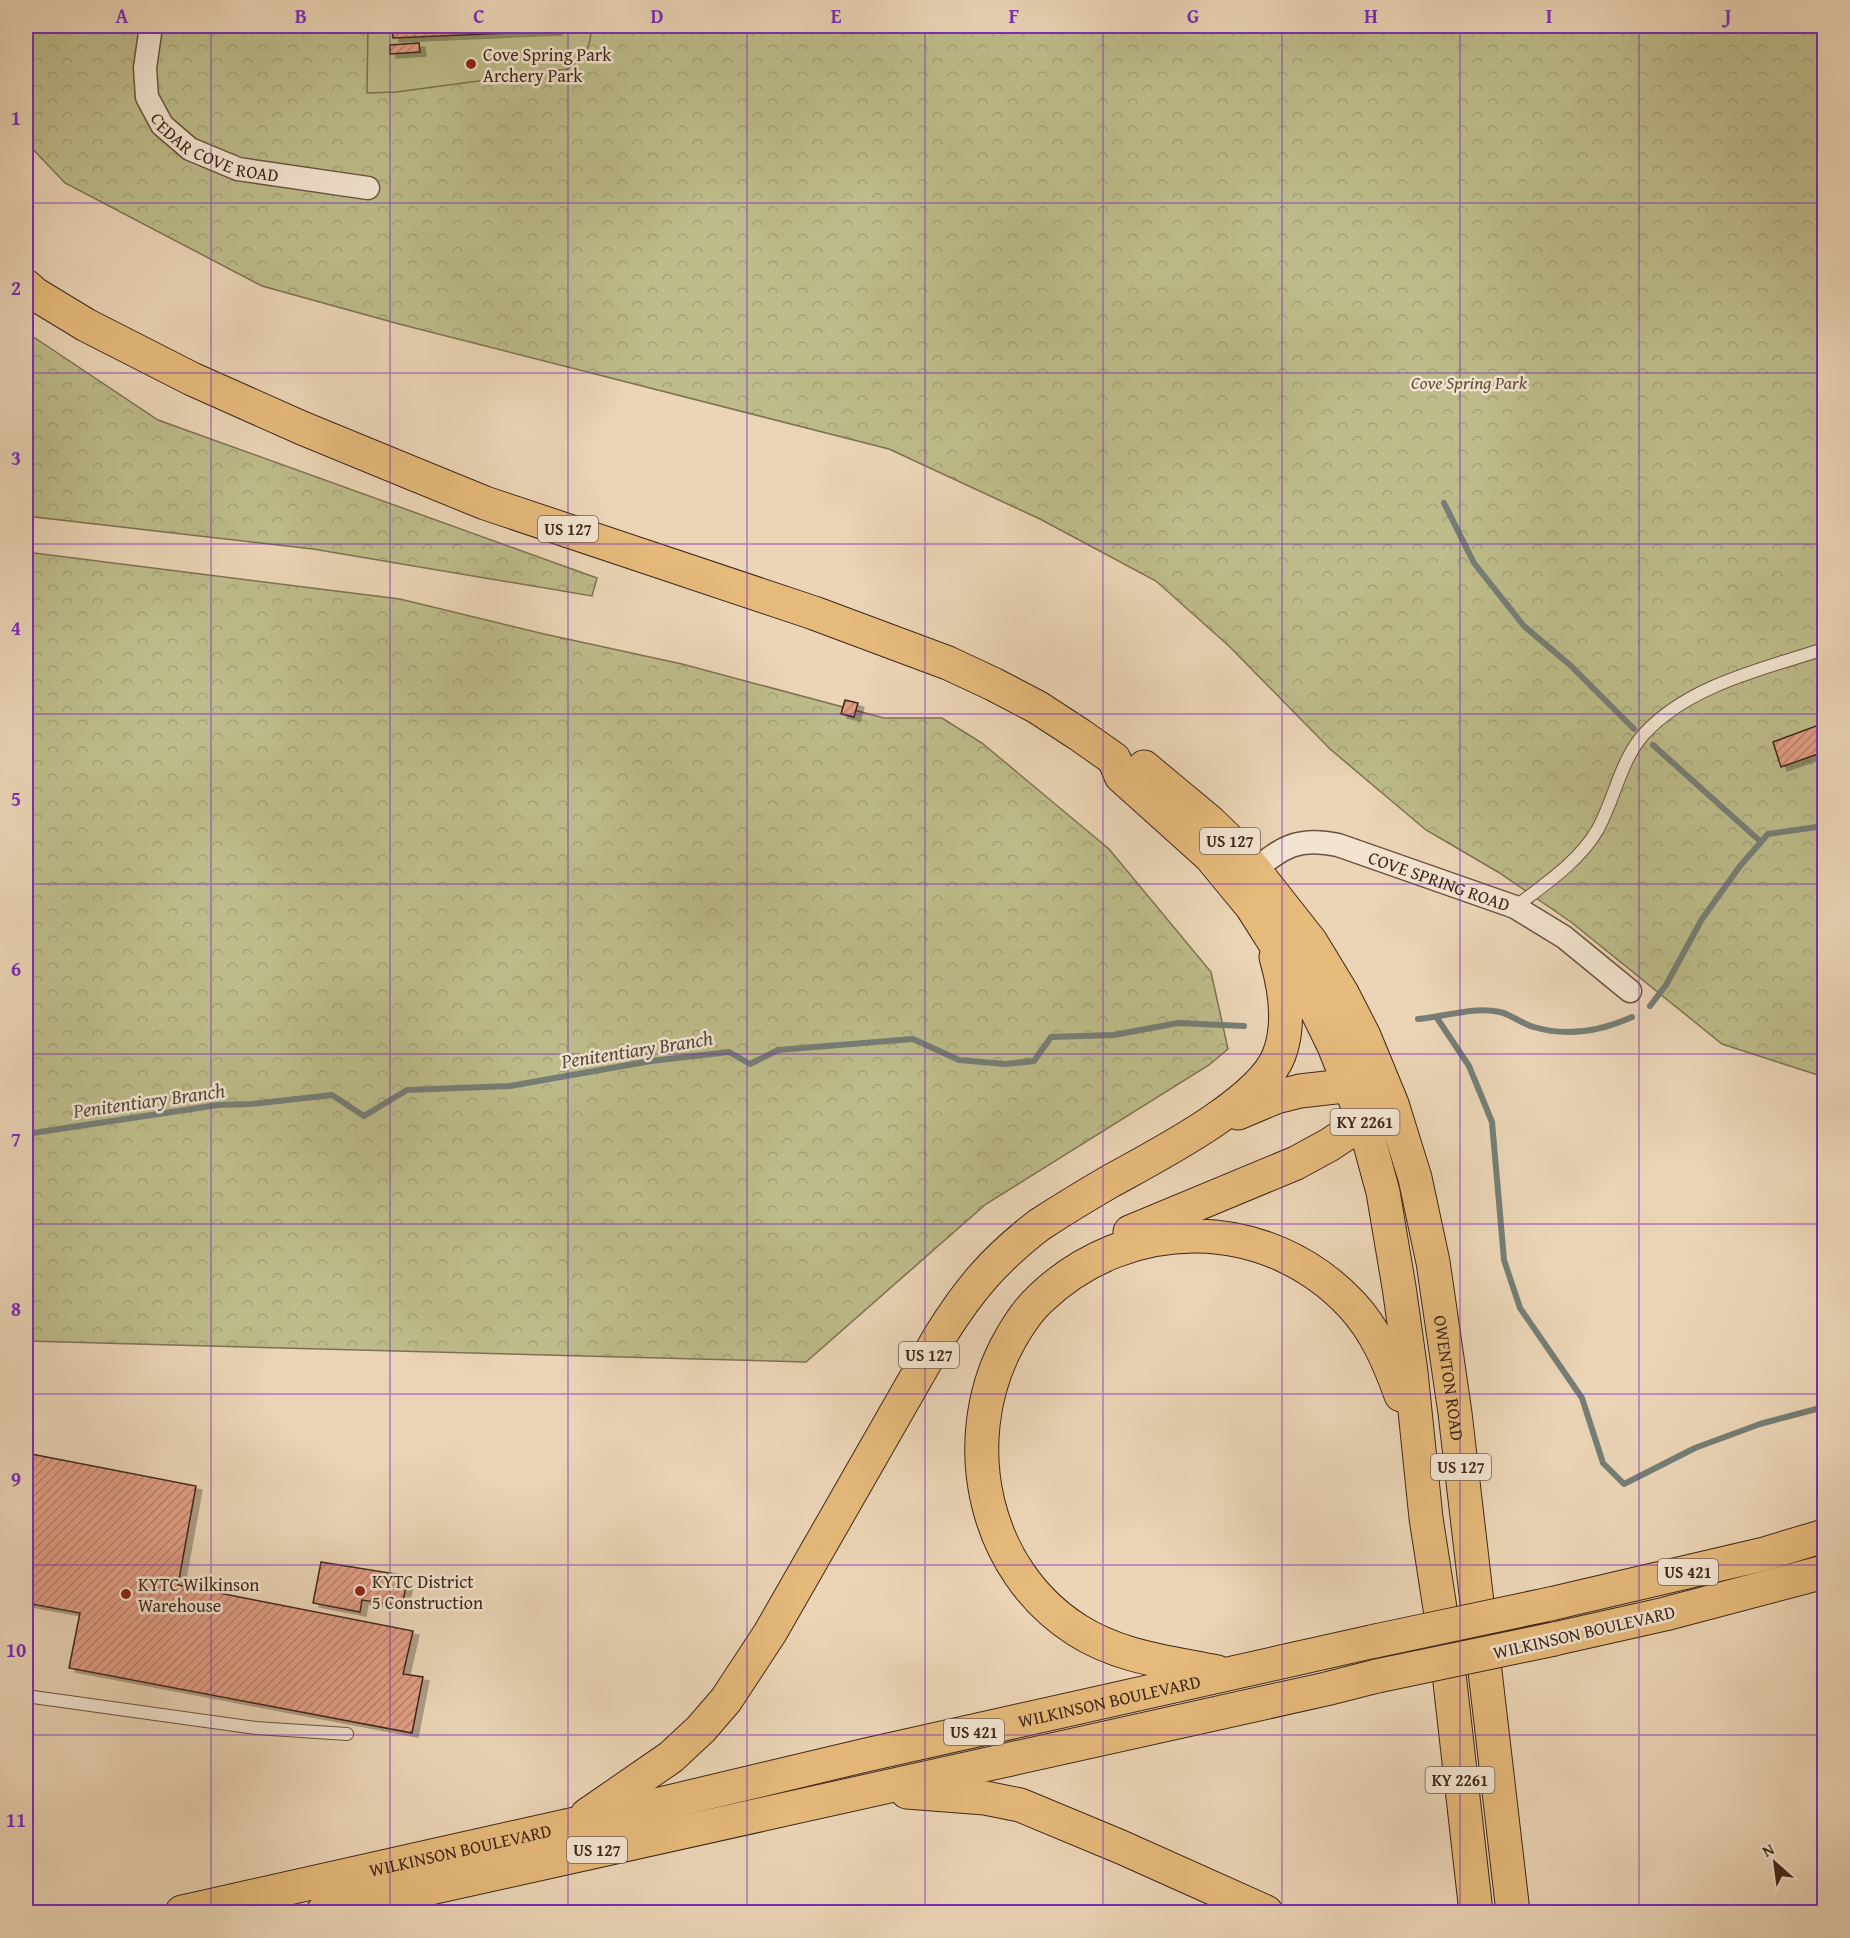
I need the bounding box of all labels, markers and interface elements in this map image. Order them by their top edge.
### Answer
text: A [116,1,129,30]
text: B [295,1,307,30]
text: C [473,1,485,30]
text: D [650,1,664,30]
text: E [831,1,842,30]
text: F [1009,1,1019,30]
text: G [1187,1,1199,30]
text: H [1364,1,1378,30]
text: I [1546,1,1552,30]
text: J [1722,1,1732,30]
place label: Cove Spring Park Archery Park [483,41,612,89]
marker: Cove Spring Park Archery Park [464,57,478,71]
text: 1 [11,103,21,132]
street label: CEDAR COVE ROAD [144,108,281,188]
text: 2 [11,273,21,302]
park label: Cove Spring Park [1411,369,1528,396]
text: 3 [11,443,21,472]
road number: US 127 [538,516,598,542]
text: 4 [11,613,21,642]
text: 5 [11,784,21,813]
road number: US 127 [1200,828,1260,854]
street label: COVE SPRING ROAD [1365,843,1514,918]
text: 6 [11,954,21,983]
water label: Penitentiary Branch [558,1023,715,1075]
water label: Penitentiary Branch [70,1075,227,1125]
road number: KY 2261 [1330,1109,1400,1135]
text: 7 [11,1124,21,1153]
text: 8 [11,1294,21,1323]
street label: OWENTON ROAD [1427,1313,1472,1442]
road number: US 127 [899,1342,959,1368]
road number: US 127 [1431,1454,1491,1480]
text: 9 [11,1464,21,1493]
road number: US 421 [1658,1559,1718,1585]
place label: KYTC District 5 Construction [372,1568,483,1616]
place label: KYTC Wilkinson Warehouse [138,1571,259,1619]
marker: KYTC District 5 Construction [353,1584,367,1598]
marker: KYTC Wilkinson Warehouse [119,1587,133,1601]
street label: WILKINSON BOULEVARD [1490,1598,1678,1666]
text: 10 [6,1635,26,1664]
street label: WILKINSON BOULEVARD [1015,1667,1203,1734]
road number: US 421 [944,1719,1004,1745]
road number: KY 2261 [1426,1767,1494,1793]
text: 11 [6,1805,26,1834]
street label: WILKINSON BOULEVARD [366,1816,554,1883]
north arrow [1745,1833,1805,1893]
road number: US 127 [567,1837,627,1863]
text: N [1758,1837,1779,1863]

